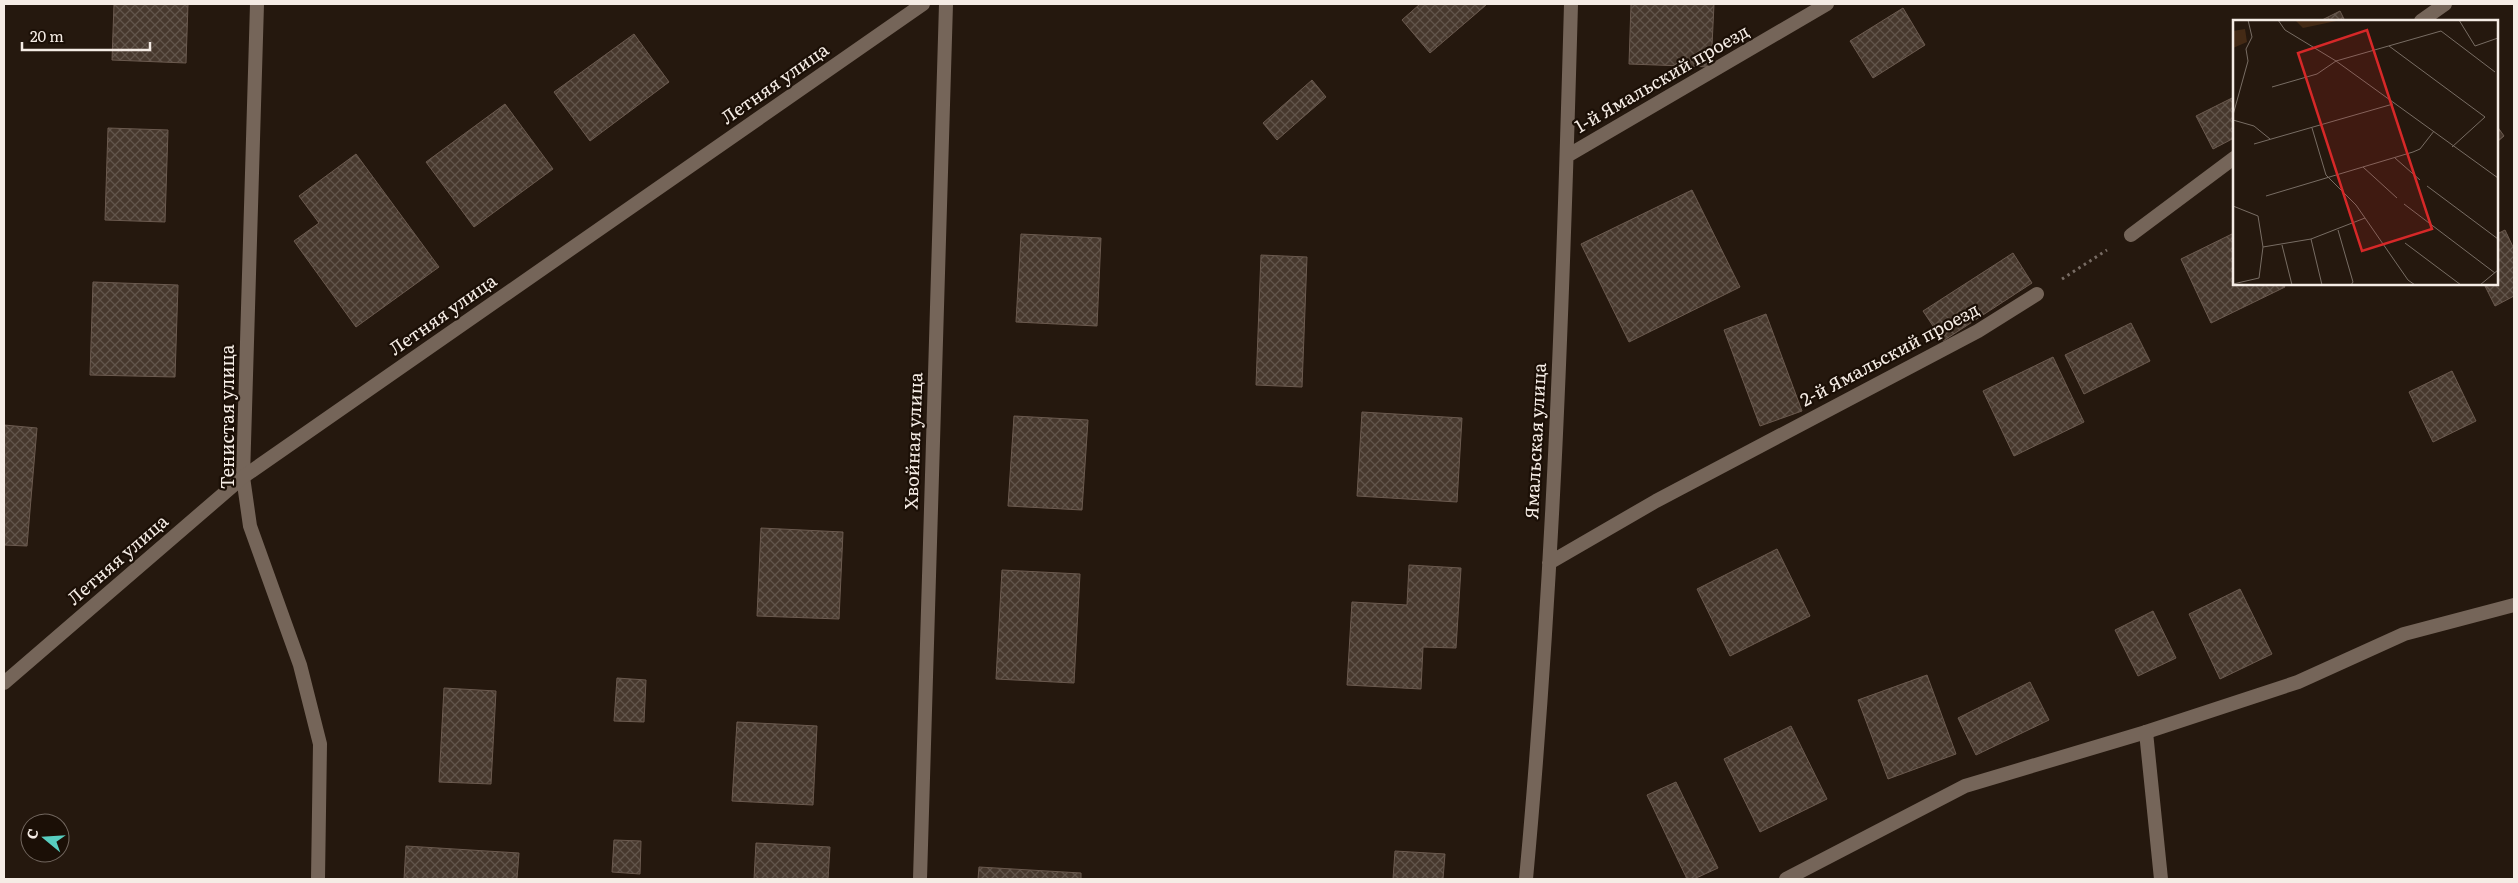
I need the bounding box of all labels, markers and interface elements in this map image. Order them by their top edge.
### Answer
street label: 1-й Ямальский проезд [1569,17,1754,139]
scale bar [22,20,150,52]
inset map [2233,20,2498,285]
text: 20 m [30,24,64,47]
street label: Летняя улица [715,35,834,130]
street label: Летняя улица [383,266,502,361]
street label: 2-й Ямальский проезд [1795,295,1984,412]
street label: Тенистая улица [213,344,240,489]
street label: Ямальская улица [1517,362,1552,520]
street label: Хвойная улица [897,372,928,510]
street label: Летняя улица [61,507,174,610]
north arrow [20,813,70,863]
text: С [21,826,43,841]

